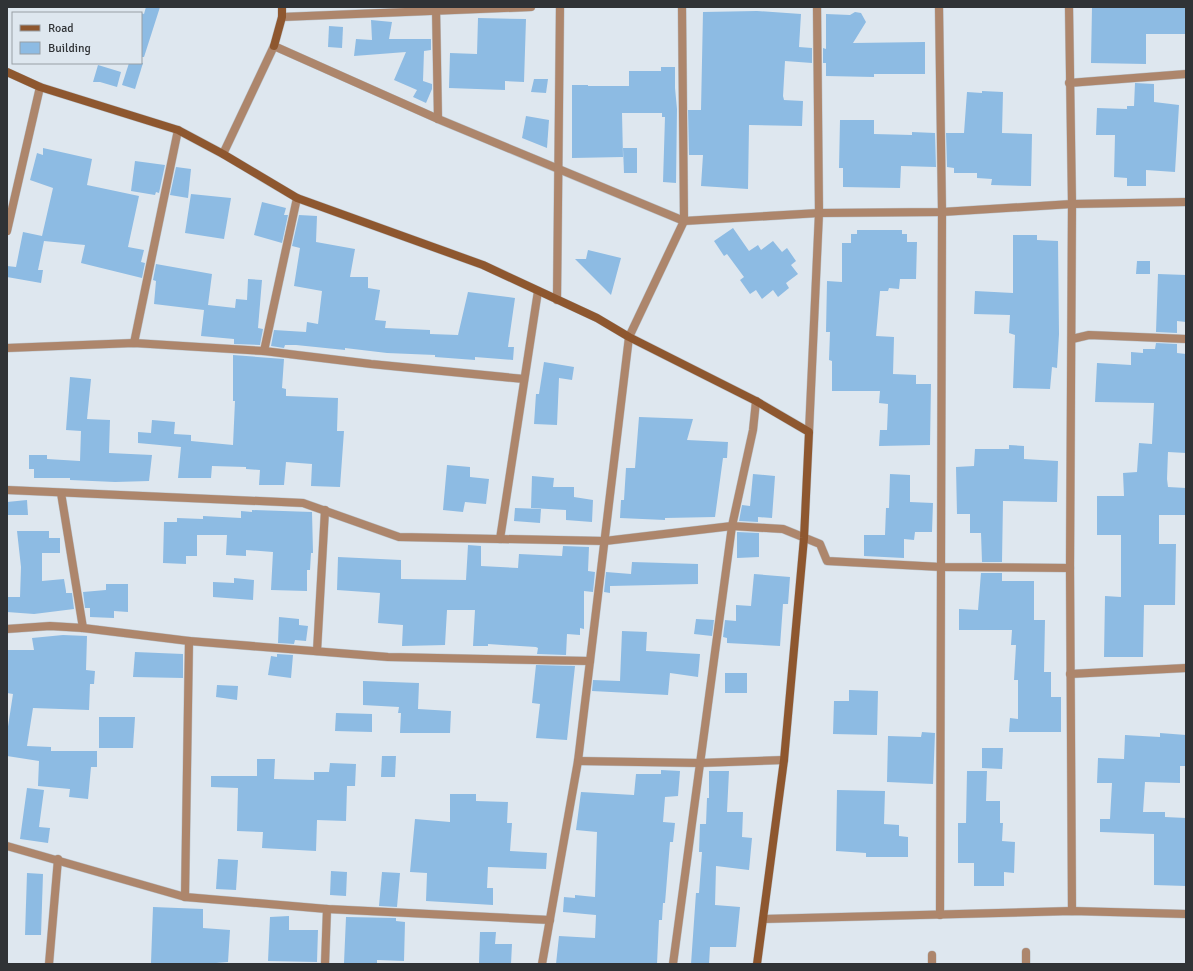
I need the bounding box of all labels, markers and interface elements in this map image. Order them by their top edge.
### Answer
legend [12,12,142,64]
text: Road [48,21,74,36]
text: Building [48,41,91,56]

